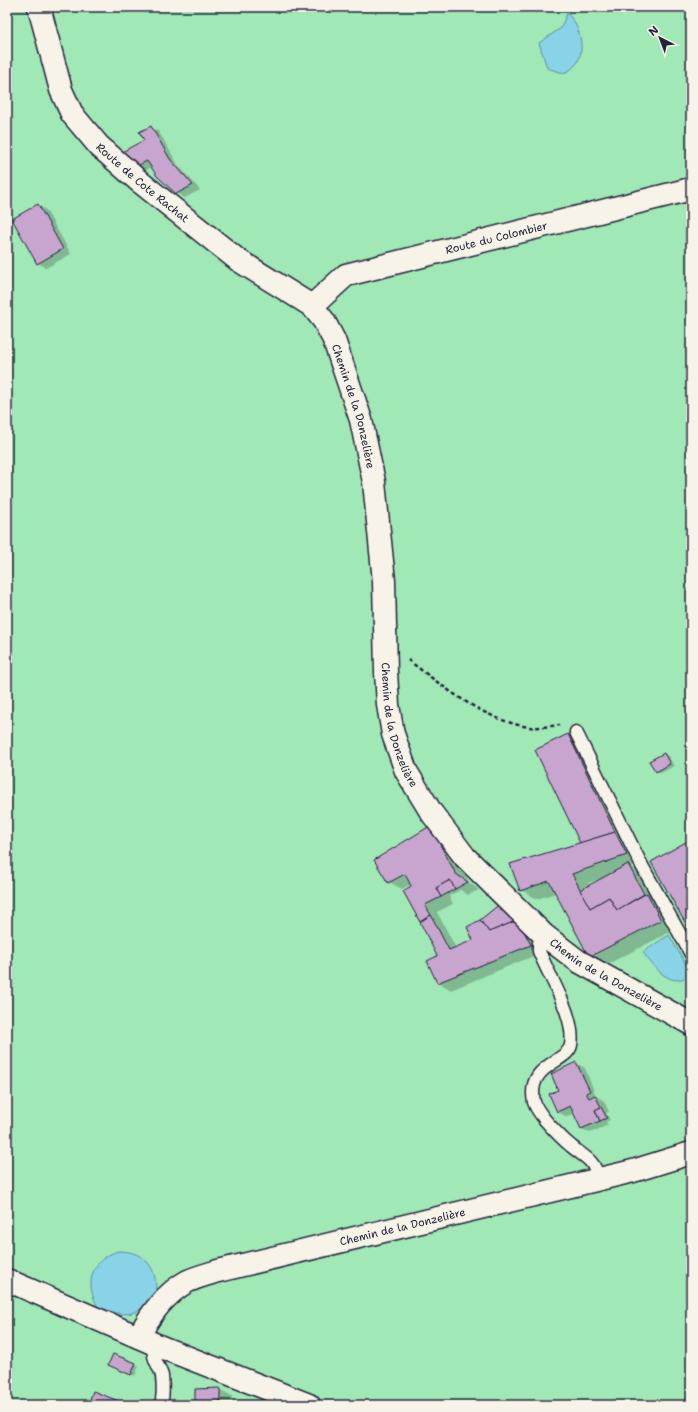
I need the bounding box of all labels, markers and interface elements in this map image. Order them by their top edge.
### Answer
north arrow [640,18,680,58]
text: N [645,22,662,39]
street label: Route de Cote Rachat [92,140,192,226]
street label: Route du Colombier [444,218,549,258]
street label: Chemin de la Donzelière [328,342,378,470]
street label: Chemin de la Donzelière [378,662,421,790]
street label: Chemin de la Donzelière [547,935,665,1014]
street label: Chemin de la Donzelière [338,1205,467,1249]

